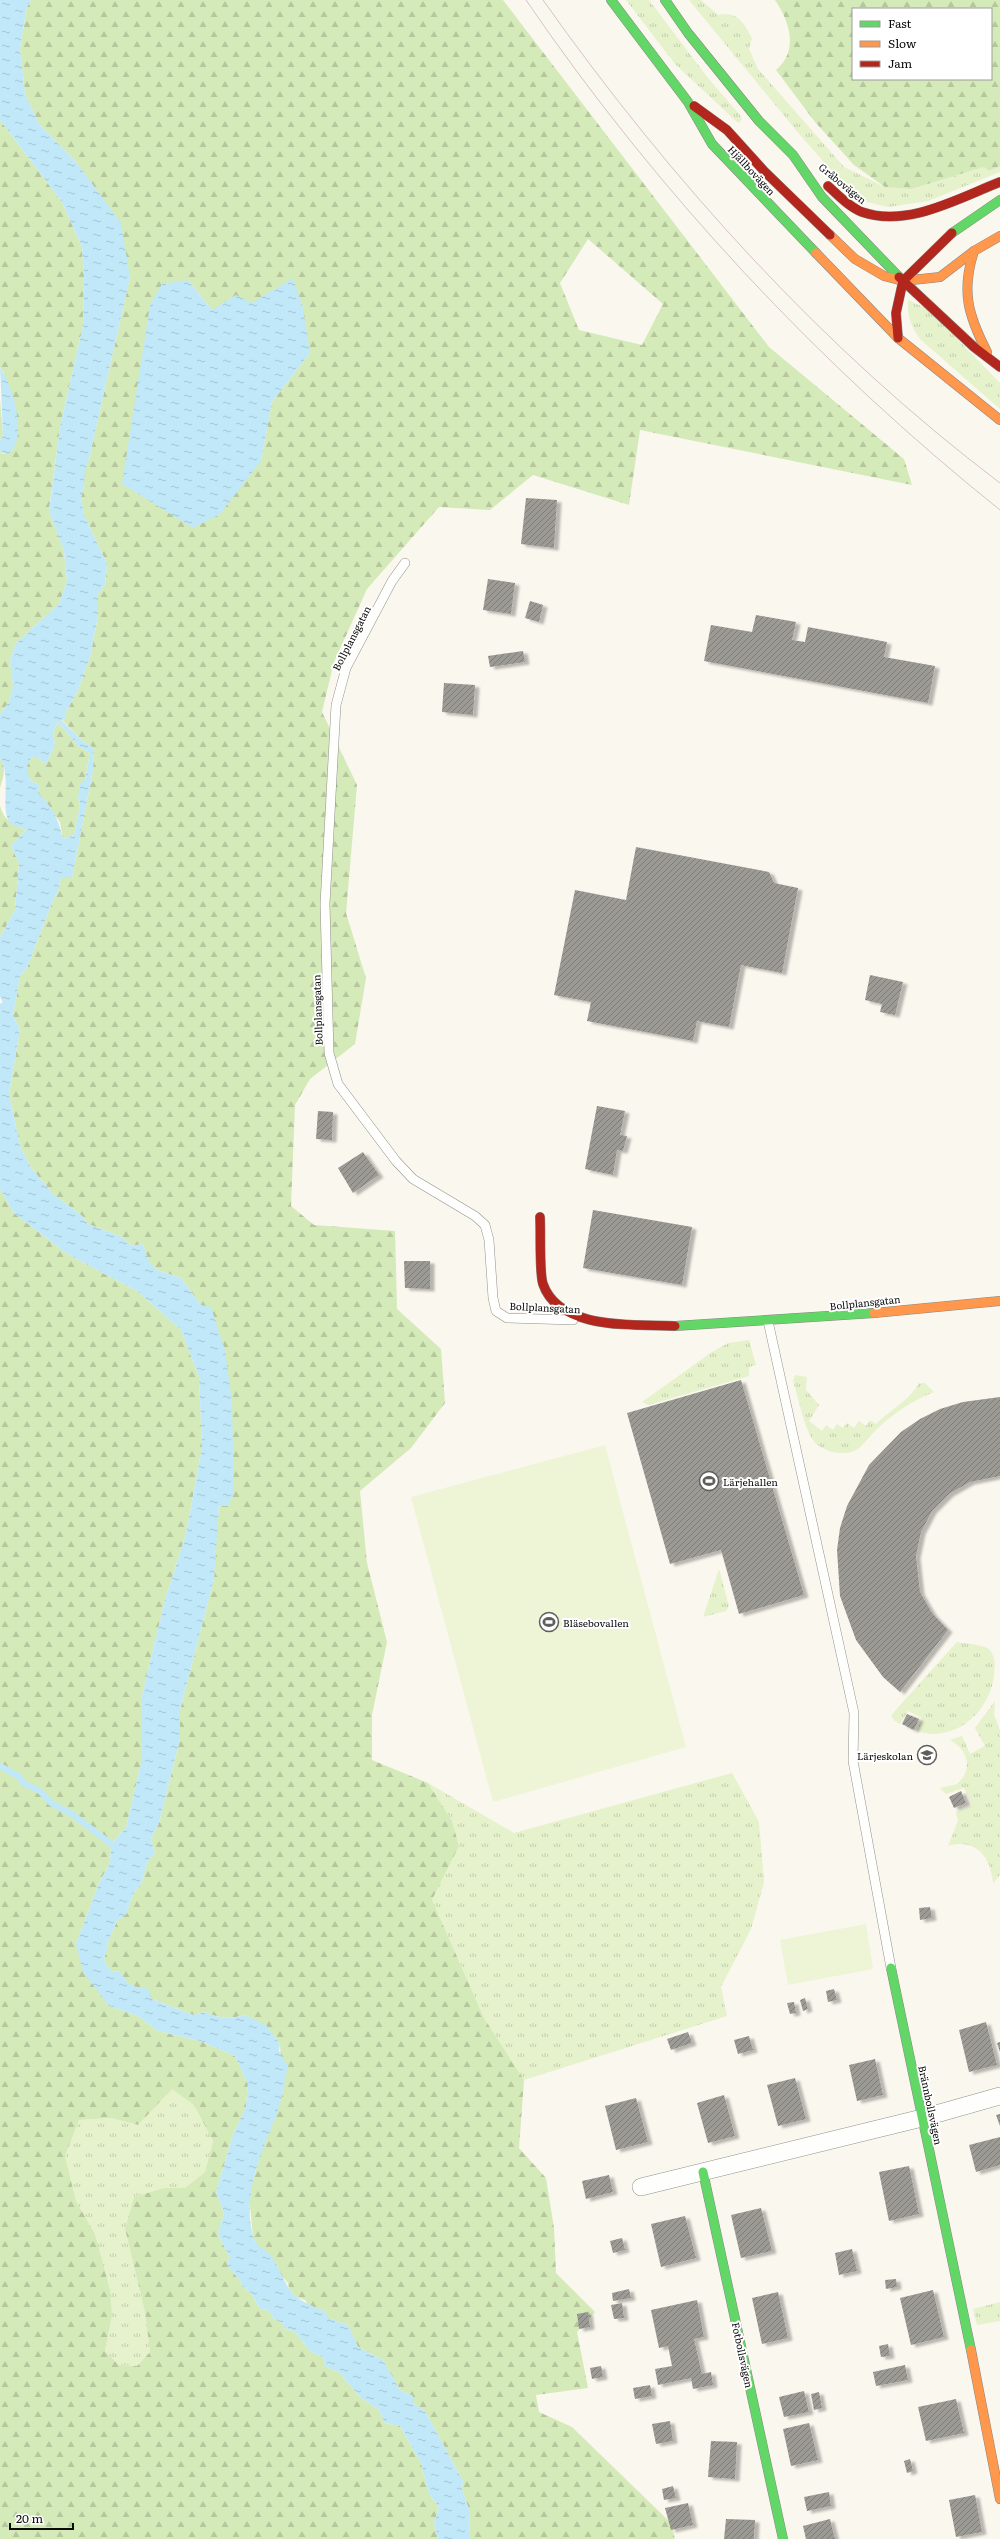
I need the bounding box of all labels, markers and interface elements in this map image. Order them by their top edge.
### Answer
legend [852,8,992,80]
text: Fast [888,14,912,32]
text: Slow [888,34,917,52]
text: Jam [888,54,913,72]
street label: Hjällbovägen [725,142,779,199]
street label: Gråbovägen [816,159,870,207]
street label: Bollplansgatan [328,603,374,673]
street label: Bollplansgatan [308,974,326,1046]
street label: Bollplansgatan [829,1291,902,1313]
street label: Bollplansgatan [509,1298,581,1316]
sports icon: Lärjehallen [698,1470,720,1492]
place label: Lärjehallen [723,1474,778,1489]
sports icon: Bläsebovallen [538,1611,560,1633]
place label: Bläsebovallen [563,1615,629,1630]
school or university icon: Lärjeskolan [916,1744,938,1766]
place label: Lärjeskolan [857,1748,913,1763]
street label: Brännbollsvägen [915,2064,947,2146]
street label: Fotbollsvägen [729,2321,757,2390]
scale bar [10,2505,73,2531]
text: 20 m [16,2509,43,2527]

